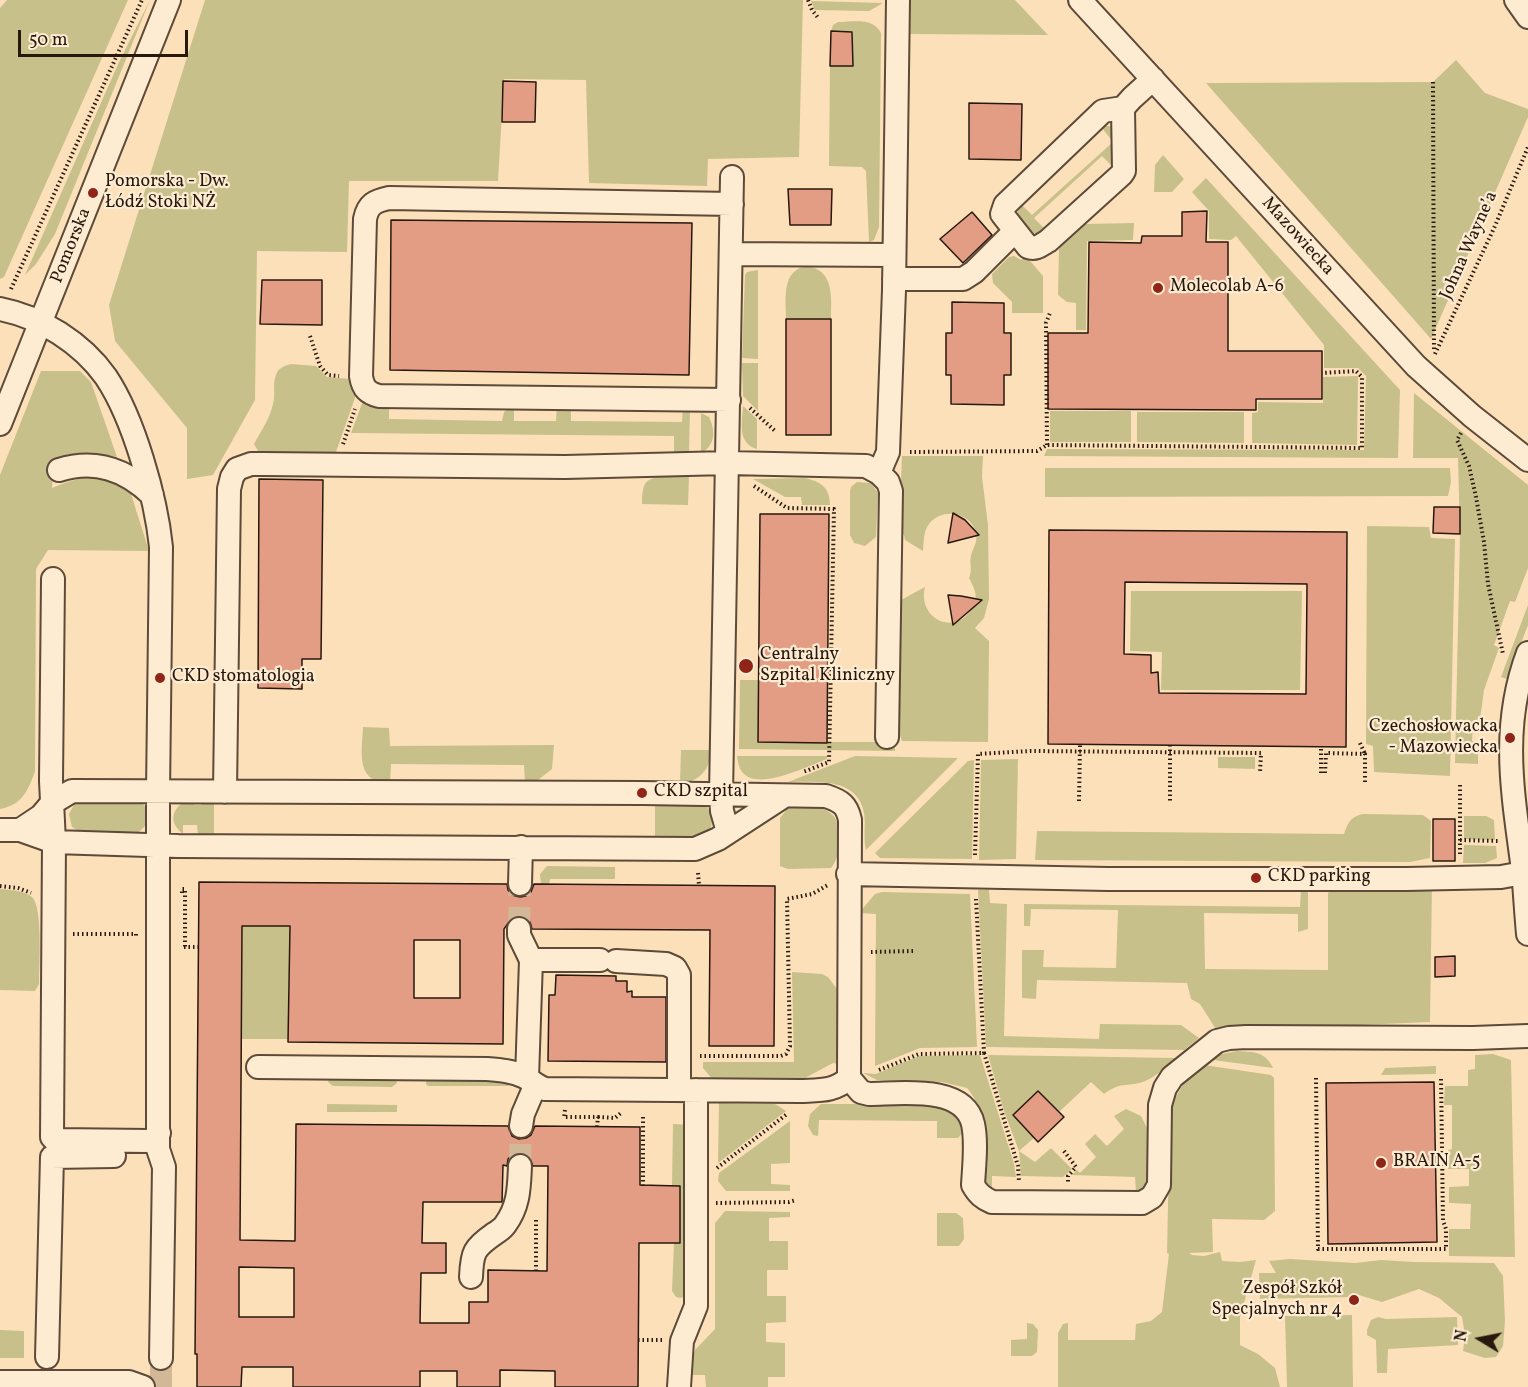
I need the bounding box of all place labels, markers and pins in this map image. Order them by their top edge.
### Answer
place label: Pomorska - Dw. Łódź Stoki NŻ [105,172,229,214]
marker: Pomorska - Dw. Łódź Stoki NŻ [86,186,100,200]
place label: Molecolab A-6 [1170,277,1284,299]
marker: Molecolab A-6 [1151,281,1165,295]
place label: Centralny Szpital Kliniczny [760,645,895,688]
marker: Centralny Szpital Kliniczny [737,657,755,675]
place label: CKD stomatologia [172,667,315,689]
marker: CKD stomatologia [153,671,167,685]
place label: Czechosłowacka - Mazowiecka [1369,717,1498,760]
marker: Czechosłowacka - Mazowiecka [1503,731,1517,745]
place label: CKD szpital [654,782,748,804]
marker: CKD szpital [635,786,649,800]
place label: CKD parking [1268,867,1371,889]
marker: CKD parking [1249,871,1263,885]
place label: BRAIN A-5 [1393,1152,1480,1174]
marker: BRAIN A-5 [1374,1156,1388,1170]
place label: Zespół Szkół Specjalnych nr 4 [1212,1279,1342,1322]
marker: Zespół Szkół Specjalnych nr 4 [1347,1293,1361,1307]

